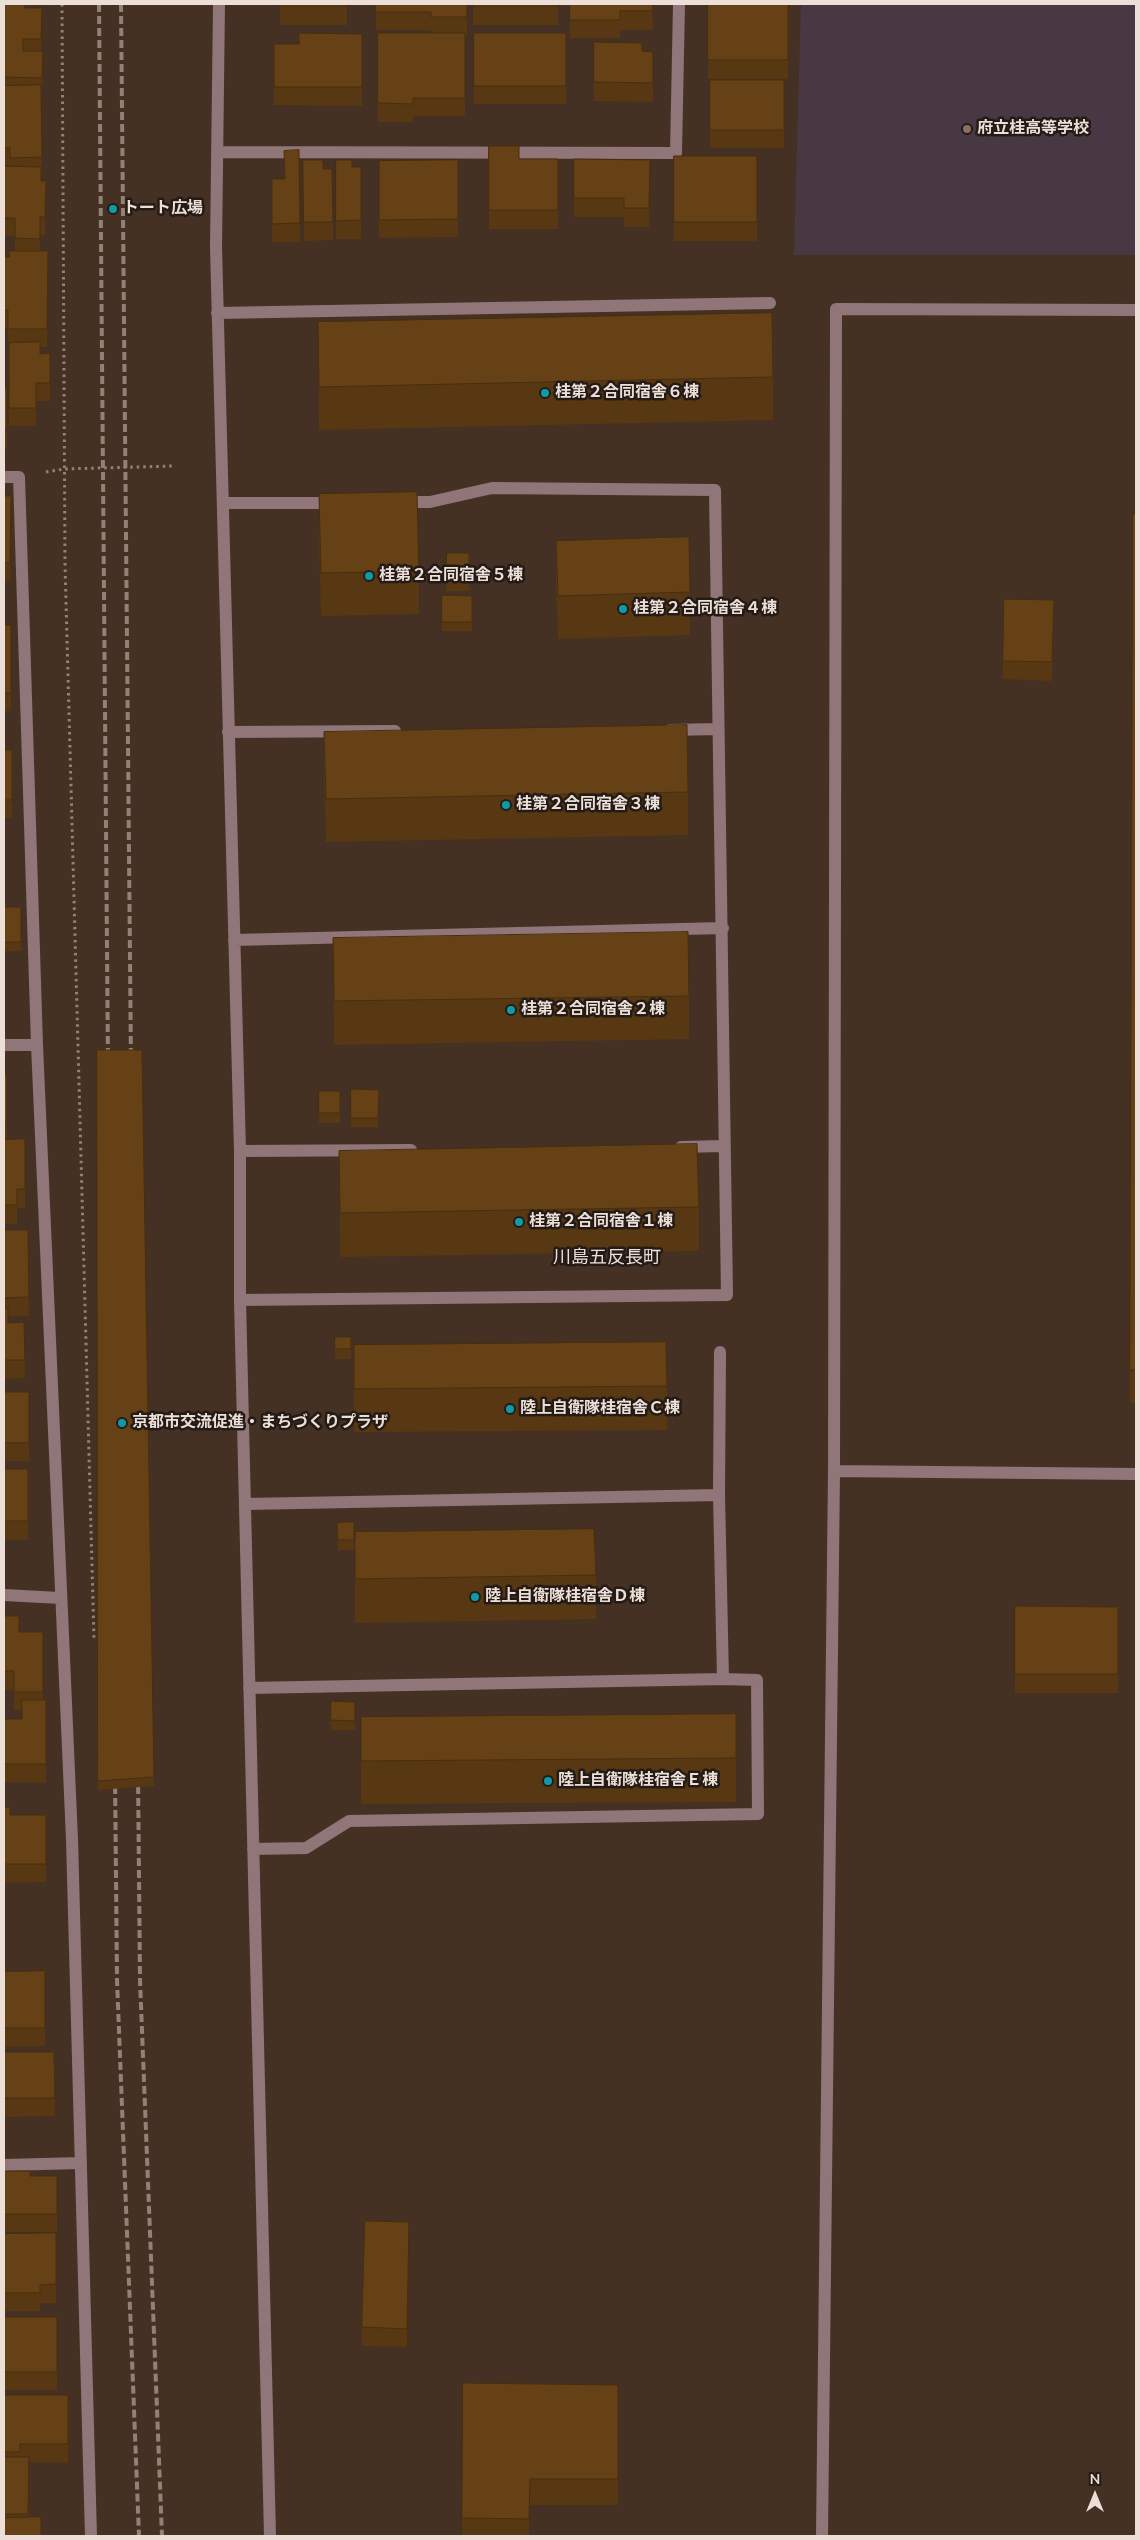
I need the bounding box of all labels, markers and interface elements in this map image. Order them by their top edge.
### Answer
place label: 府立桂高等学校 [977,119,1089,139]
marker: 府立桂高等学校 [961,123,973,135]
place label: トート広場 [123,199,203,219]
marker: トート広場 [107,203,119,215]
place label: 桂第２合同宿舎６棟 [555,383,699,403]
marker: 桂第２合同宿舎６棟 [539,387,551,399]
place label: 桂第２合同宿舎５棟 [379,566,523,586]
marker: 桂第２合同宿舎５棟 [363,570,375,582]
place label: 桂第２合同宿舎４棟 [633,599,777,619]
marker: 桂第２合同宿舎４棟 [617,603,629,615]
place label: 桂第２合同宿舎３棟 [516,795,660,815]
marker: 桂第２合同宿舎３棟 [500,799,512,811]
place label: 桂第２合同宿舎２棟 [521,1000,665,1020]
marker: 桂第２合同宿舎２棟 [505,1004,517,1016]
place label: 桂第２合同宿舎１棟 [529,1212,673,1232]
marker: 桂第２合同宿舎１棟 [513,1216,525,1228]
district label: 川島五反長町 [553,1248,661,1270]
place label: 陸上自衛隊桂宿舎Ｃ棟 [520,1399,680,1419]
marker: 陸上自衛隊桂宿舎Ｃ棟 [504,1403,516,1415]
place label: 京都市交流促進・まちづくりプラザ [132,1413,388,1433]
marker: 京都市交流促進・まちづくりプラザ [116,1417,128,1429]
place label: 陸上自衛隊桂宿舎Ｄ棟 [485,1587,645,1607]
marker: 陸上自衛隊桂宿舎Ｄ棟 [469,1591,481,1603]
place label: 陸上自衛隊桂宿舎Ｅ棟 [558,1771,718,1791]
marker: 陸上自衛隊桂宿舎Ｅ棟 [542,1775,554,1787]
north arrow [1070,2470,1120,2520]
text: N [1090,2470,1100,2489]

